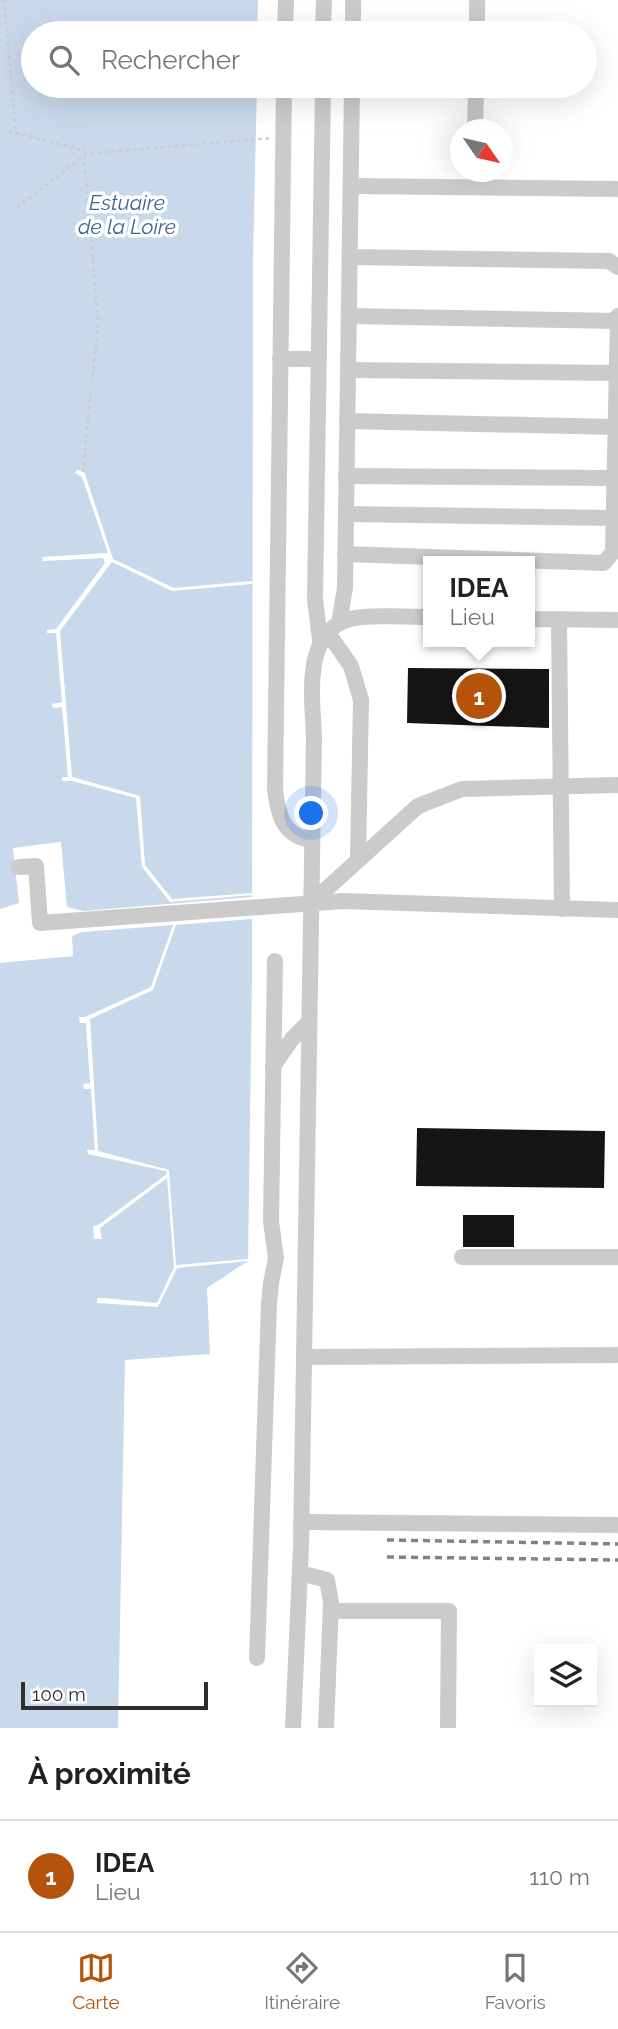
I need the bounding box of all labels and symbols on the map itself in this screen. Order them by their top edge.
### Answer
north arrow [450,119,513,182]
water label: Estuaire de la Loire [78,190,176,239]
pin: 1 [456,670,502,722]
your location [294,796,328,830]
scale bar [21,1679,208,1711]

